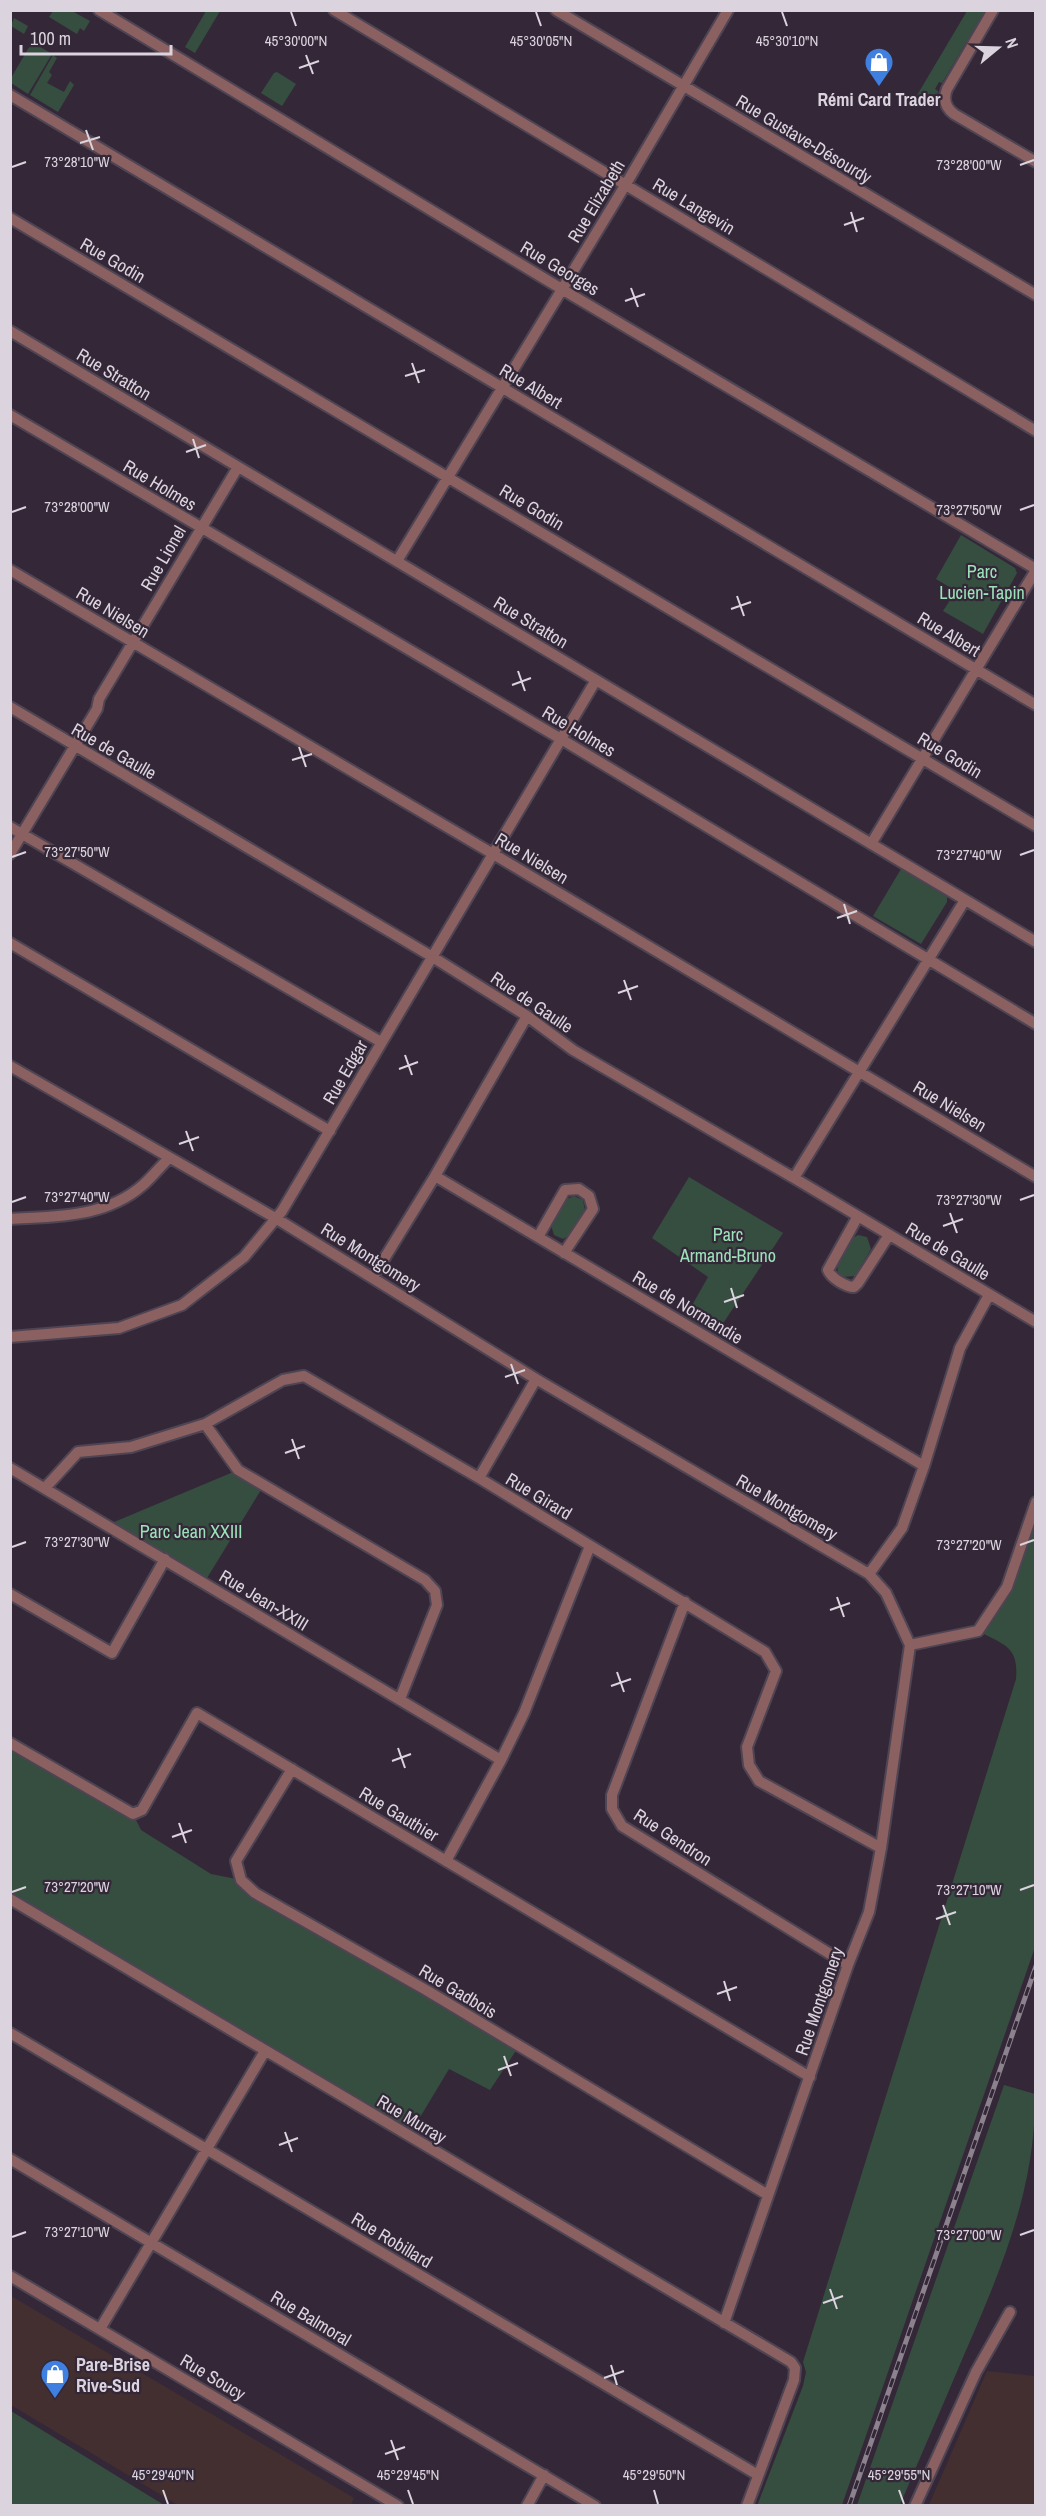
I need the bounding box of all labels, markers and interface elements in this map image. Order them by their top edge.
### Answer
scale bar [21,18,171,56]
north arrow [968,18,1028,78]
text: 100 m [30,26,71,51]
text: 45°30'00"N [265,30,327,51]
text: 45°30'05"N [510,30,572,51]
text: 45°30'10"N [756,30,818,51]
text: N [1000,35,1024,51]
shop icon: Rémi Card Trader [863,46,895,88]
place label: Rémi Card Trader [817,87,941,112]
street label: Rue Gustave-Désourdy [731,89,877,190]
text: 73°28'10"W [44,151,110,172]
text: 73°28'00"W [936,154,1002,175]
street label: Rue Elizabeth [561,155,631,247]
street label: Rue Langevin [648,172,740,240]
street label: Rue Godin [76,231,150,289]
street label: Rue Georges [516,235,604,301]
street label: Rue Stratton [72,342,156,406]
street label: Rue Albert [495,358,567,414]
street label: Rue Holmes [119,453,201,517]
street label: Rue Godin [495,478,569,536]
text: 73°28'00"W [44,496,110,517]
text: 73°27'50"W [936,499,1002,520]
street label: Rue Lionel [134,521,192,595]
park label: Parc Lucien-Tapin [939,559,1025,605]
street label: Rue Nielsen [72,580,154,644]
street label: Rue Stratton [489,590,573,654]
street label: Rue Albert [913,606,985,662]
street label: Rue Holmes [538,699,620,763]
street label: Rue de Gaulle [67,717,161,785]
street label: Rue Godin [913,726,987,784]
street label: Rue Nielsen [491,826,573,890]
text: 73°27'50"W [44,841,110,862]
text: 73°27'40"W [936,844,1002,865]
street label: Rue de Gaulle [486,965,578,1039]
street label: Rue Edgar [317,1035,374,1109]
street label: Rue Nielsen [909,1074,991,1138]
text: 73°27'40"W [44,1186,110,1207]
text: 73°27'30"W [936,1189,1002,1210]
street label: Rue Montgomery [316,1216,426,1298]
street label: Rue de Gaulle [901,1216,995,1286]
park label: Parc Armand-Bruno [679,1222,776,1268]
street label: Rue de Normandie [628,1264,748,1350]
street label: Rue Girard [501,1466,577,1526]
street label: Rue Montgomery [732,1468,843,1546]
park label: Parc Jean XXIII [140,1519,242,1544]
text: 73°27'30"W [44,1531,110,1552]
text: 73°27'20"W [936,1534,1002,1555]
street label: Rue Jean-XXIII [215,1564,313,1636]
street label: Rue Gauthier [355,1780,443,1848]
street label: Rue Gendron [629,1802,717,1872]
text: 73°27'20"W [44,1876,110,1897]
text: 73°27'10"W [936,1879,1002,1900]
street label: Rue Montgomery [789,1943,849,2059]
street label: Rue Gadbois [414,1958,502,2024]
street label: Rue Murray [373,2088,452,2150]
street label: Rue Robillard [347,2206,437,2274]
text: 73°27'10"W [44,2221,110,2242]
text: 73°27'00"W [936,2224,1002,2245]
street label: Rue Balmoral [266,2284,356,2352]
street label: Rue Soucy [176,2348,251,2407]
place label: Pare-Brise Rive-Sud [76,2352,150,2398]
shop icon: Pare-Brise Rive-Sud [39,2358,71,2400]
text: 45°29'40"N [132,2464,194,2485]
text: 45°29'45"N [377,2464,439,2485]
text: 45°29'50"N [623,2464,685,2485]
text: 45°29'55"N [868,2464,930,2485]

